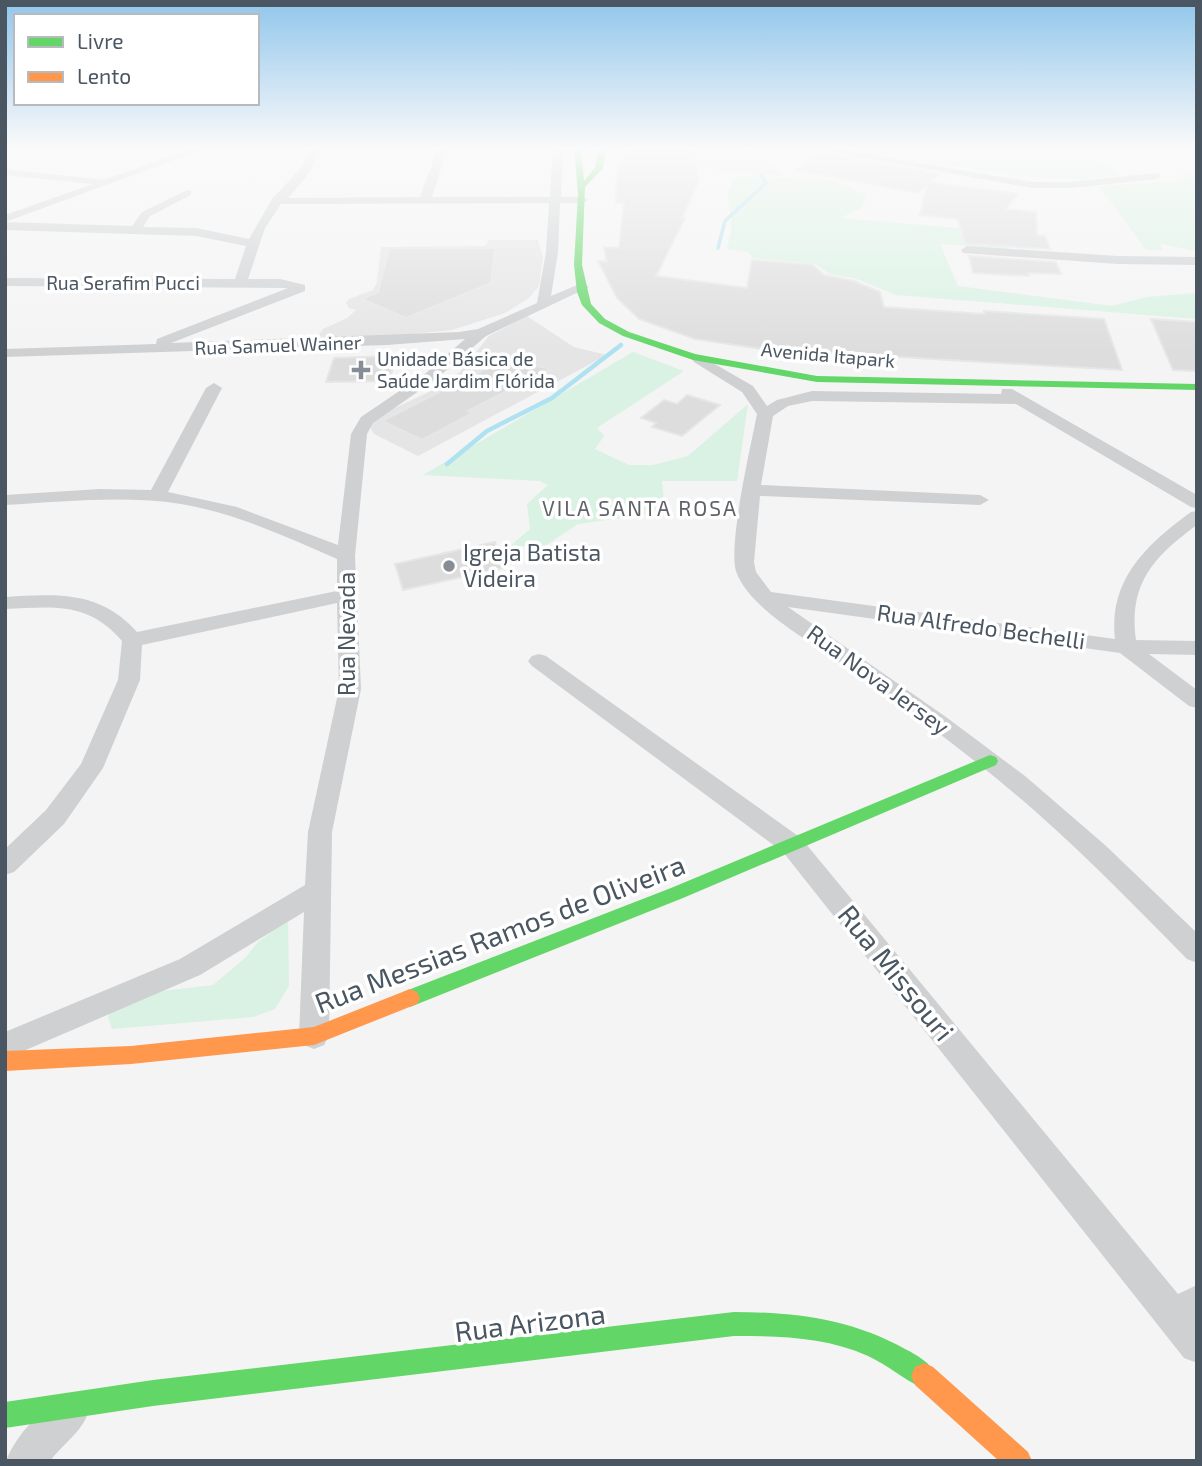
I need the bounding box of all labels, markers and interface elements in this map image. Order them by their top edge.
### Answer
legend [14,14,259,105]
text: Livre [77,28,124,53]
text: Lento [77,63,131,88]
street label: Rua Serafim Pucci [46,271,200,294]
street label: Rua Samuel Wainer [194,330,362,359]
street label: Avenida Itapark [760,337,896,372]
place label: Unidade Básica de Saúde Jardim Flórida [377,347,555,392]
marker: Unidade Básica de Saúde Jardim Flórida [351,360,371,380]
district label: VILA SANTA ROSA [542,495,738,520]
place label: Igreja Batista Videira [463,538,601,592]
marker: Igreja Batista Videira [441,558,457,574]
street label: Rua Nevada [332,572,360,696]
street label: Rua Alfredo Bechelli [875,598,1087,654]
street label: Rua Nova Jersey [802,618,955,740]
street label: Rua Messias Ramos de Oliveira [310,847,690,1020]
street label: Rua Missouri [832,898,962,1047]
street label: Rua Arizona [453,1296,607,1348]

